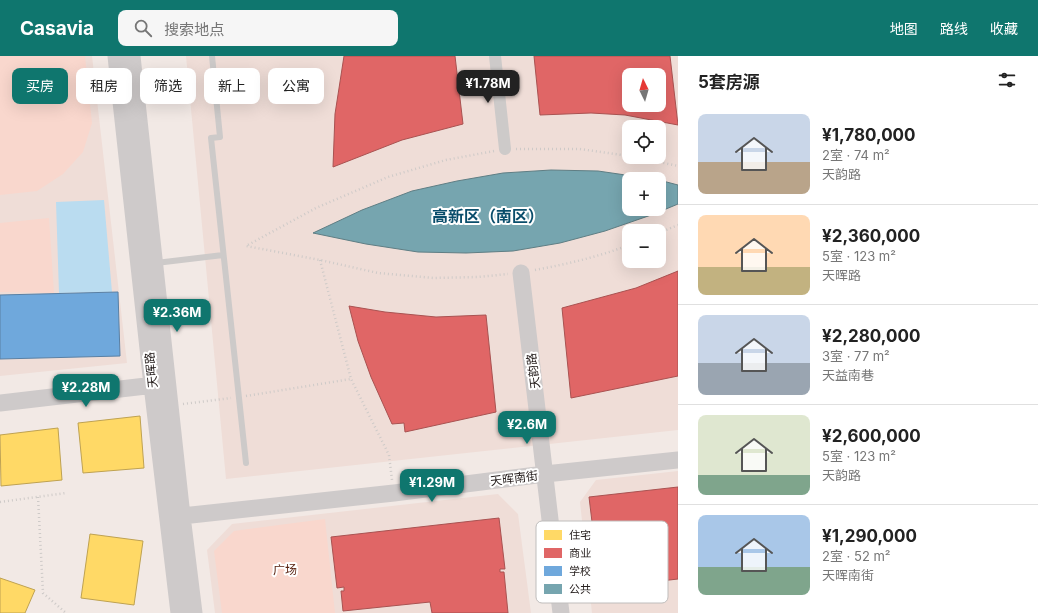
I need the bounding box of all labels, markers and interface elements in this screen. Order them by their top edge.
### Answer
search box [118,10,398,46]
text: Casavia [20,17,94,40]
icon: search [132,17,154,39]
text: 搜索地点 [164,20,224,39]
text: 地图 [890,20,918,37]
text: 路线 [940,20,968,37]
text: 收藏 [990,20,1018,37]
chip: 买房 [12,68,68,104]
chip: 租房 [76,68,132,104]
chip: 筛选 [140,68,196,104]
chip: 新上 [204,68,260,104]
chip: 公寓 [268,68,324,104]
north arrow [622,68,666,112]
map controls [622,68,666,268]
icon: filters [996,69,1018,91]
pin: ¥1.78M [455,70,521,104]
text: 5套房源 [698,72,760,92]
text: ¥1.78M [466,75,510,91]
button: locate [622,120,666,164]
text: ¥1,780,000 [822,125,916,145]
icon: home [730,130,778,178]
text: 2室 · 74 m² [822,147,890,163]
text: 天韵路 [822,166,861,182]
button: + [622,172,666,216]
district label: 高新区（南区） [432,206,544,226]
button: − [622,224,666,268]
text: ¥2,360,000 [822,226,920,246]
icon: home [730,231,778,279]
text: 5室 · 123 m² [822,248,896,264]
text: 天晖路 [822,267,861,283]
pin: ¥2.36M [144,299,210,333]
text: ¥2.36M [153,304,201,320]
text: ¥2,280,000 [822,326,920,346]
icon: home [730,331,778,379]
text: 3室 · 77 m² [822,348,890,364]
street label: 天晖路 [142,351,160,389]
street label: 天韵路 [523,352,543,390]
text: 天益南巷 [822,367,874,383]
pin: ¥2.28M [53,374,119,408]
text: ¥2.28M [62,379,110,395]
pin: ¥2.6M [499,411,555,445]
text: ¥2.6M [507,416,547,432]
text: ¥2,600,000 [822,426,921,446]
icon: home [730,431,778,479]
text: 5室 · 123 m² [822,448,896,464]
text: 天韵路 [822,467,861,483]
street label: 天晖南街 [489,468,539,488]
pin: ¥1.29M [399,469,465,503]
text: ¥1.29M [409,474,455,490]
legend [536,521,668,603]
text: ¥1,290,000 [822,526,917,546]
text: 住宅 [569,528,591,542]
icon: home [730,531,778,579]
text: 商业 [569,546,591,560]
text: 2室 · 52 m² [822,548,891,564]
park label: 广场 [273,562,297,577]
text: 学校 [569,564,591,578]
text: 天晖南街 [822,567,874,583]
text: 公共 [569,582,591,596]

